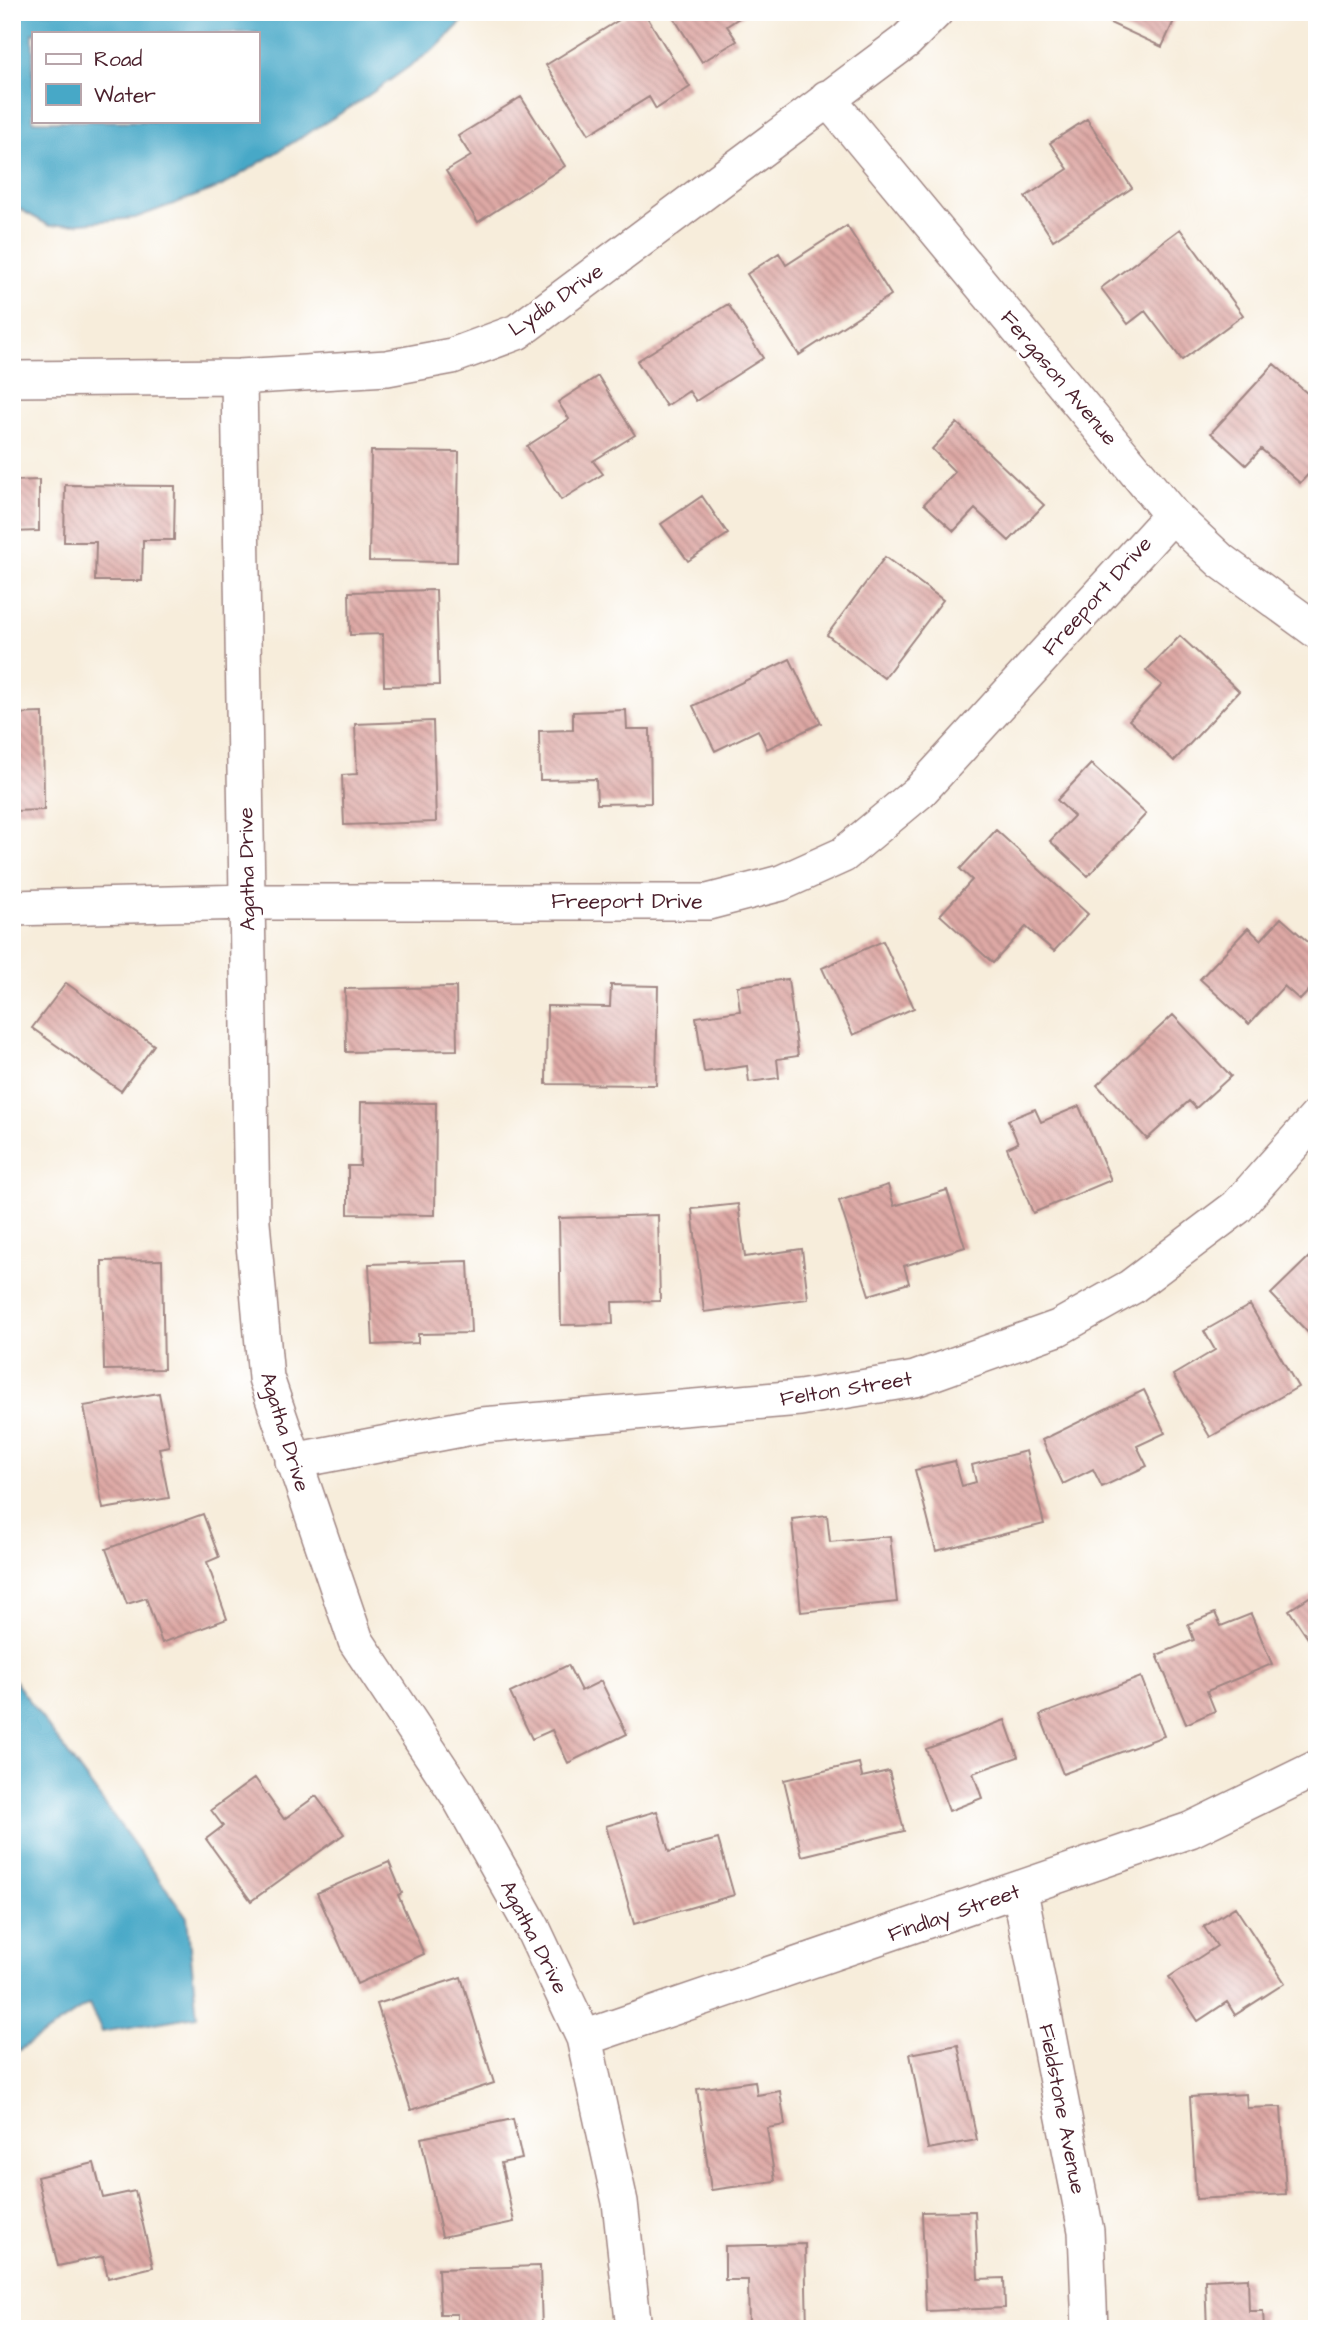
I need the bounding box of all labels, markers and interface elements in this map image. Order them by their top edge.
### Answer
legend [32,32,259,122]
text: Road [94,45,142,74]
text: Water [94,81,156,110]
street label: Lydia Drive [503,257,610,345]
street label: Fergason Avenue [992,304,1124,453]
street label: Freeport Drive [1036,530,1159,663]
street label: Agatha Drive [231,807,265,931]
street label: Freeport Drive [551,887,703,917]
street label: Felton Street [778,1364,915,1414]
street label: Agatha Drive [251,1369,317,1496]
street label: Agatha Drive [491,1875,575,2000]
street label: Findlay Street [884,1877,1025,1951]
street label: Fieldstone Avenue [1031,2022,1093,2196]

